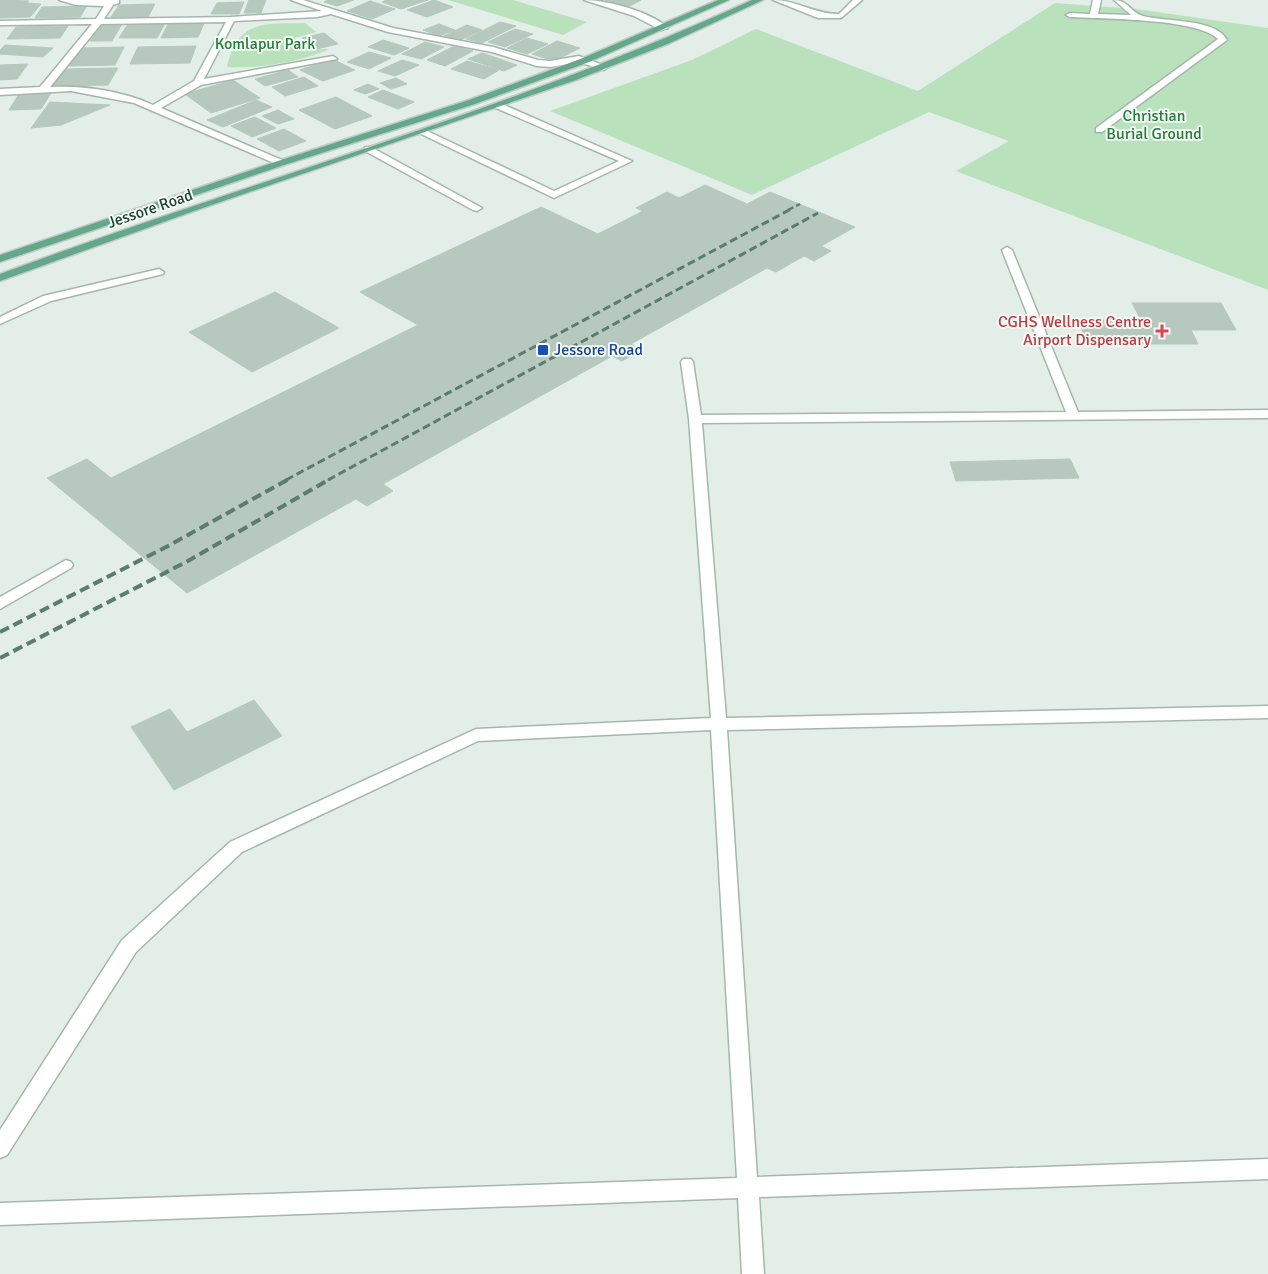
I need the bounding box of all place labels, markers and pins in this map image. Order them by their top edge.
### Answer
place label: CGHS Wellness Centre Airport Dispensary [998,312,1152,350]
marker: CGHS Wellness Centre Airport Dispensary [1155,324,1169,338]
place label: Jessore Road [554,340,643,360]
marker: Jessore Road [536,343,550,357]

